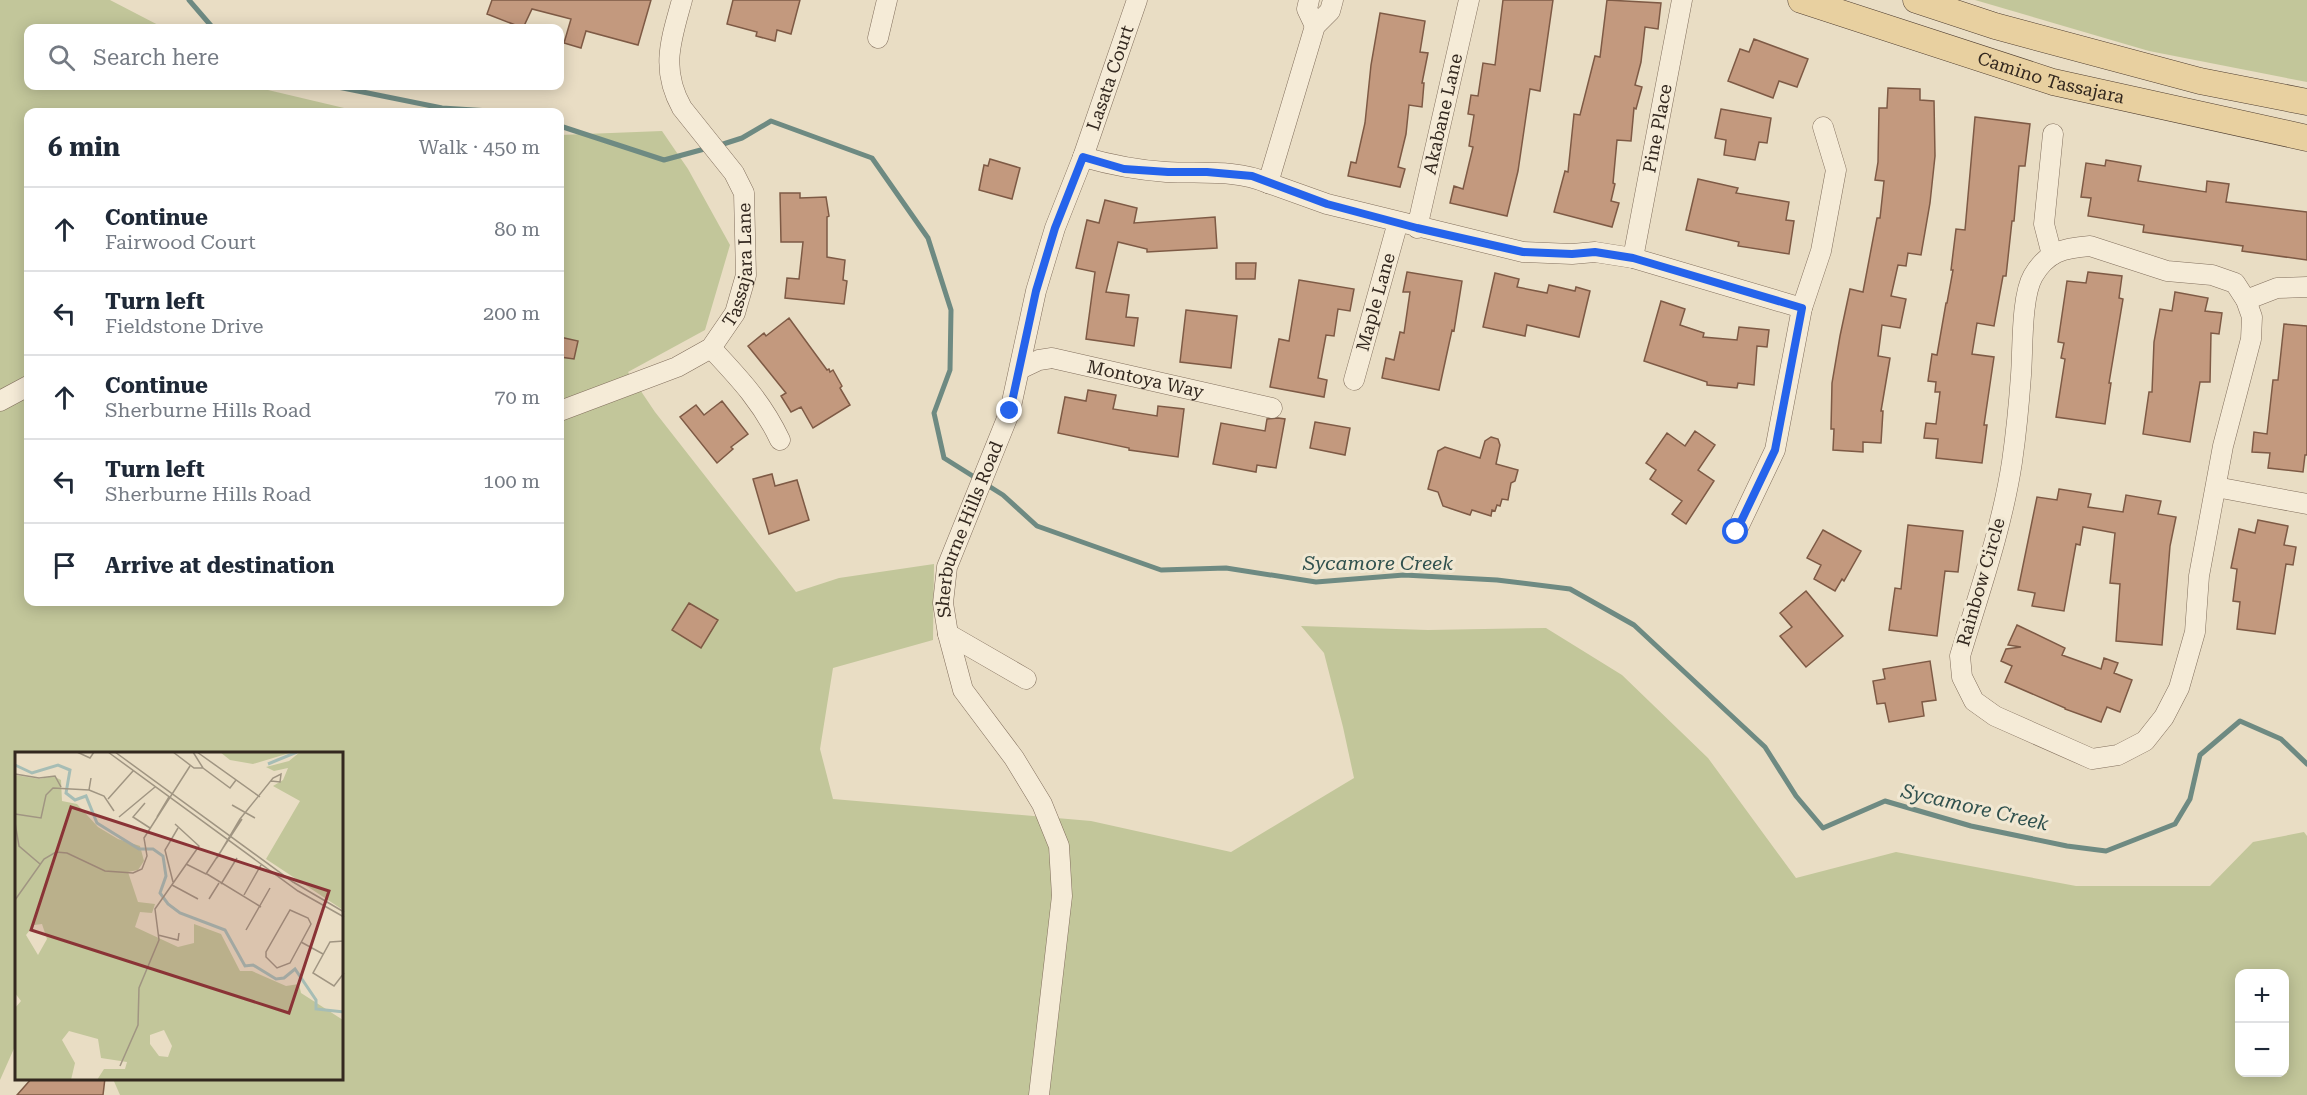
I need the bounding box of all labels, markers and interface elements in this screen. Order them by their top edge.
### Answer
street label: Lasata Court [1082,22,1138,133]
search box [24,24,564,90]
icon: search [45,41,78,74]
text: Search here [93,45,219,70]
street label: Camino Tassajara [1975,47,2127,107]
street label: Akabane Lane [1419,51,1467,176]
street label: Pine Place [1638,82,1676,174]
text: 6 min [48,132,120,162]
text: Walk · 450 m [419,135,540,159]
street label: Tassajara Lane [718,202,756,331]
text: Continue [105,205,208,230]
icon: ahead [48,213,81,246]
text: 80 m [494,217,540,241]
text: Fairwood Court [105,230,256,254]
street label: Maple Lane [1352,250,1399,353]
text: Turn left [105,289,205,314]
icon: left [48,297,81,330]
text: 200 m [483,301,540,325]
text: Fieldstone Drive [105,314,263,338]
street label: Montoya Way [1085,355,1206,402]
text: Continue [105,373,208,398]
icon: ahead [48,381,81,414]
text: 70 m [494,385,540,409]
route end [996,397,1022,423]
text: Sherburne Hills Road [105,398,311,422]
street label: Sherburne Hills Road [932,438,1007,619]
text: Turn left [105,457,205,482]
icon: left [48,465,81,498]
text: 100 m [483,469,540,493]
text: Sherburne Hills Road [105,482,311,506]
street label: Rainbow Circle [1952,515,2009,648]
route start [1722,518,1748,544]
icon: arrive [48,549,81,582]
water label: Sycamore Creek [1302,551,1453,575]
text: Arrive at destination [105,553,334,578]
inset map [15,752,344,1080]
water label: Sycamore Creek [1898,778,2051,836]
map controls [2235,969,2289,1077]
button: + [2235,969,2289,1023]
button: − [2235,1023,2289,1077]

